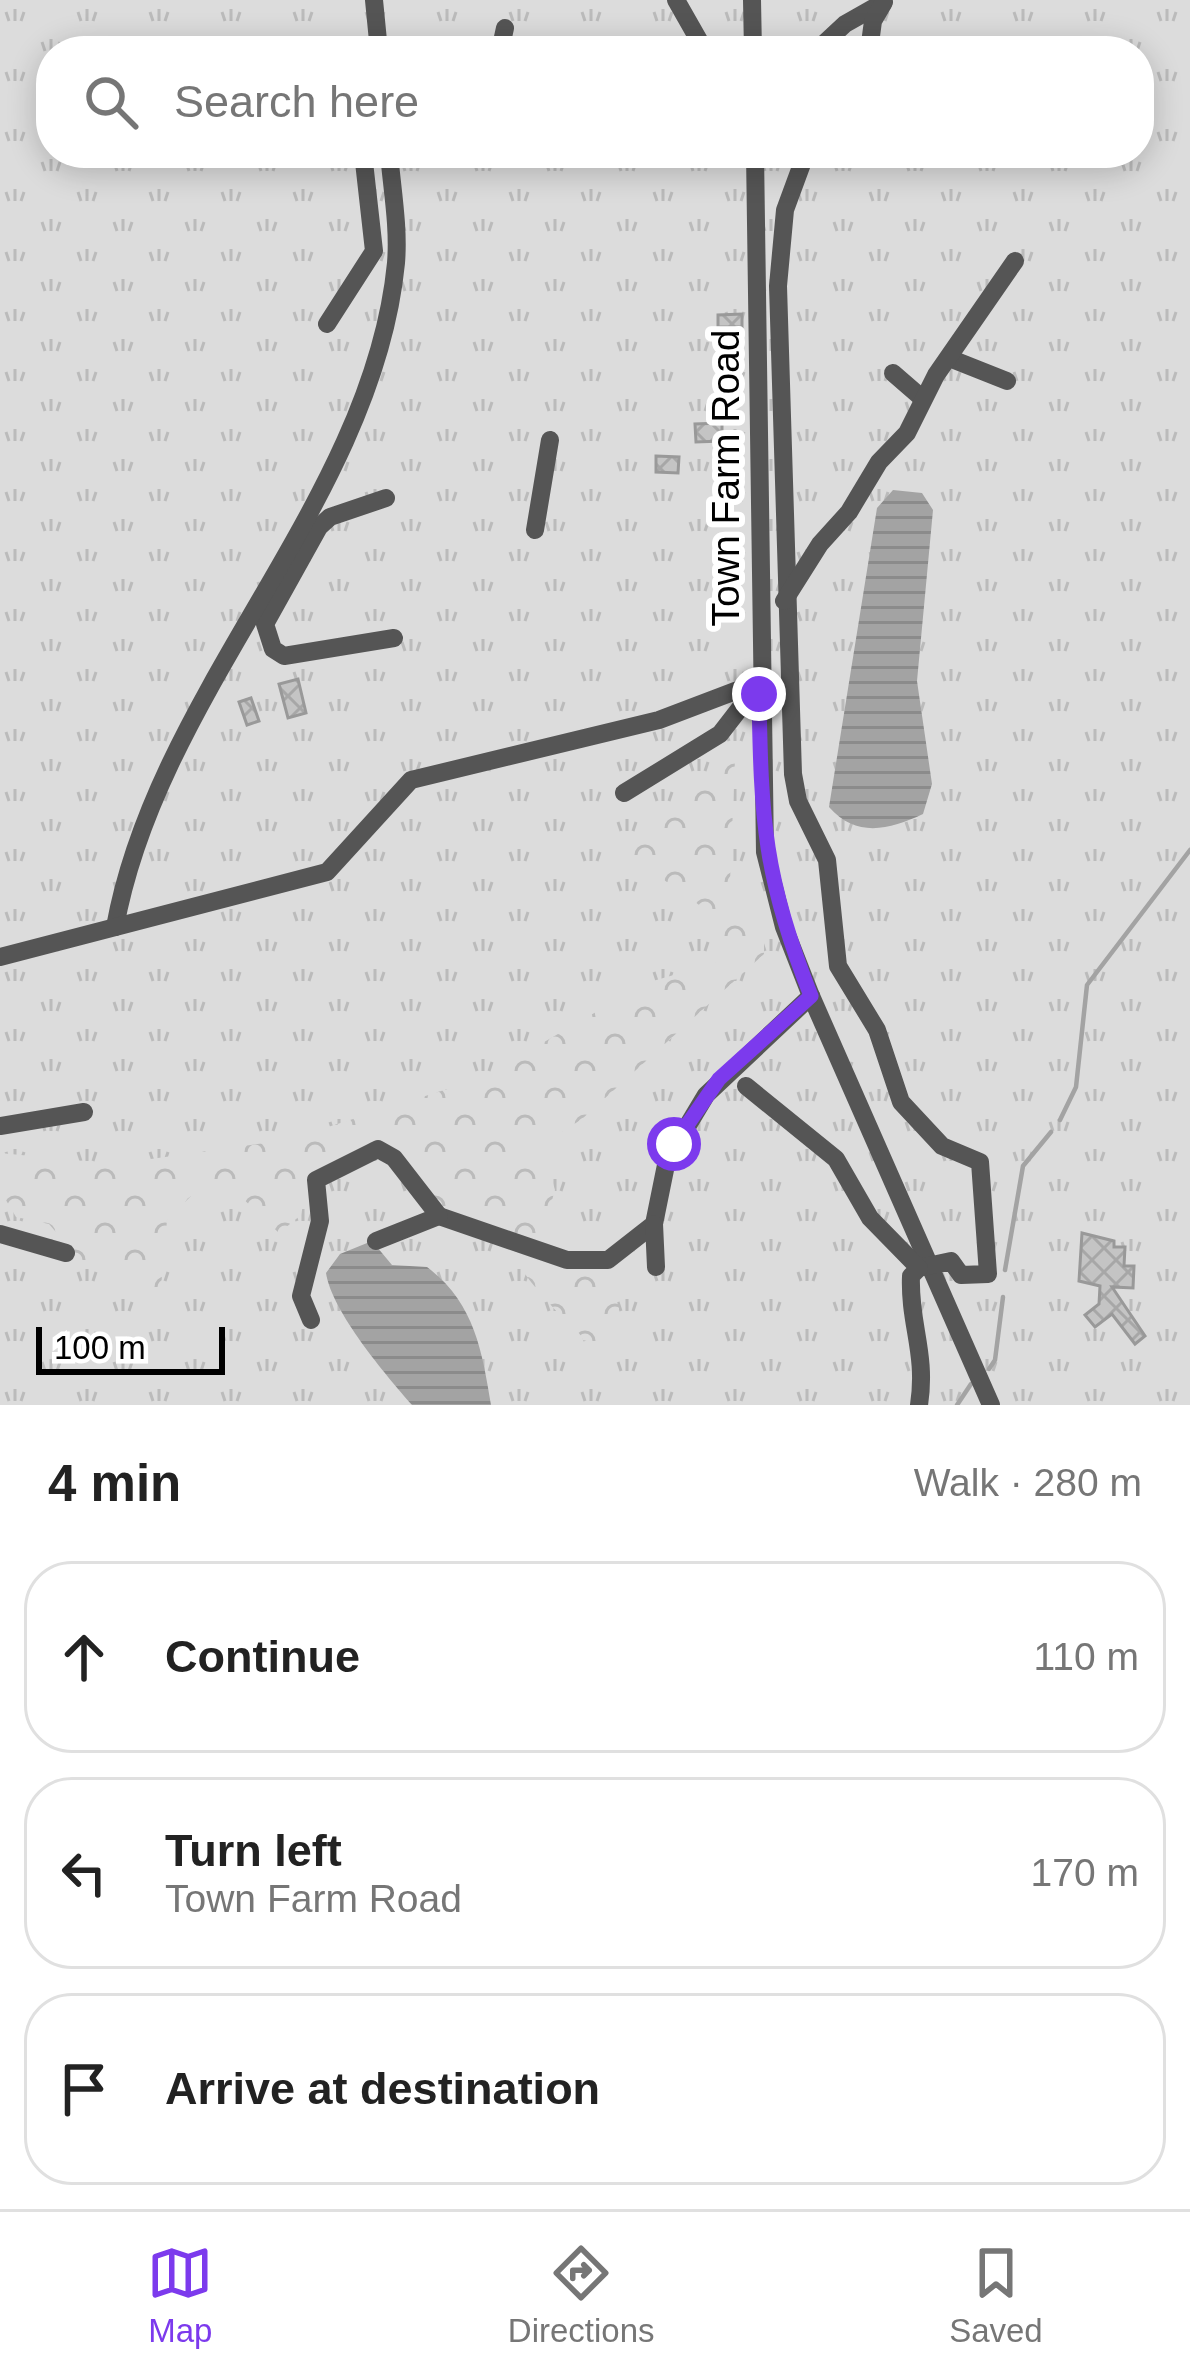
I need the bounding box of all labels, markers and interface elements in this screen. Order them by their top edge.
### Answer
search box [36,36,1154,168]
icon: search [78,69,144,135]
text: Search here [174,76,419,127]
street label: Town Farm Road [704,330,747,626]
route end [732,667,786,721]
route start [647,1117,701,1171]
scale bar [36,1321,225,1374]
text: 100 m [54,1329,146,1366]
text: 4 min [48,1455,181,1512]
text: Walk · 280 m [914,1461,1142,1504]
icon: ahead [51,1624,117,1690]
text: Continue [165,1631,360,1682]
text: 110 m [1034,1635,1139,1678]
text: Turn left [165,1825,342,1876]
icon: left [51,1840,117,1906]
text: 170 m [1031,1851,1139,1894]
text: Town Farm Road [165,1877,462,1920]
icon: arrive [51,2056,117,2122]
text: Arrive at destination [165,2063,600,2114]
tab: Map [147,2240,213,2350]
tab: Directions [508,2240,655,2350]
tab: Saved [949,2240,1043,2350]

